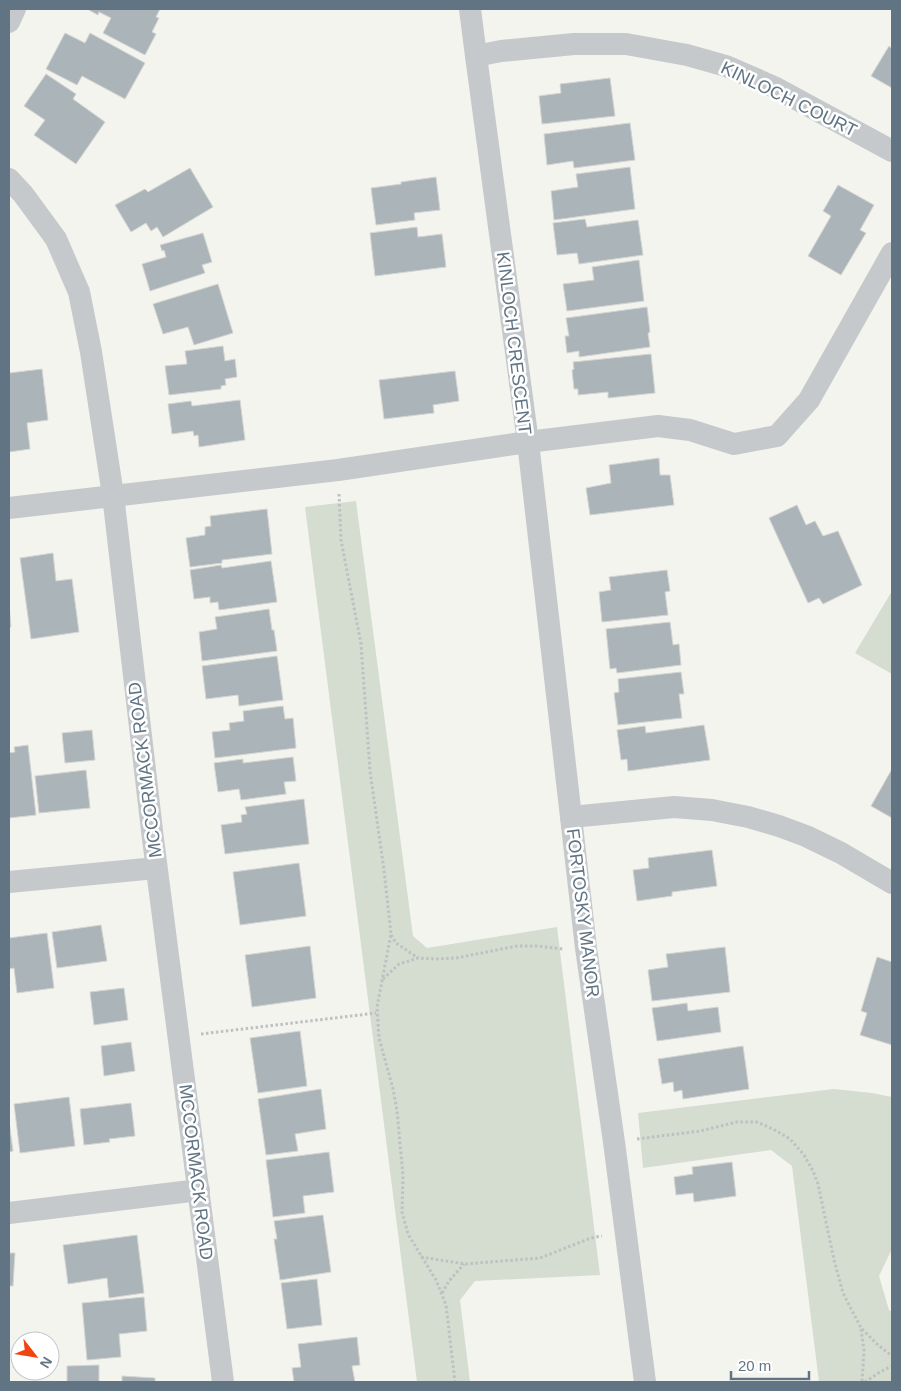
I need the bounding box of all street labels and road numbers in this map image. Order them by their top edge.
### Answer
street label: KINLOCH COURT [718,57,860,141]
street label: KINLOCH CRESCENT [493,250,535,436]
street label: MCCORMACK ROAD [124,681,166,859]
street label: FORTOSKY MANOR [563,827,603,999]
street label: MCCORMACK ROAD [175,1083,217,1261]

